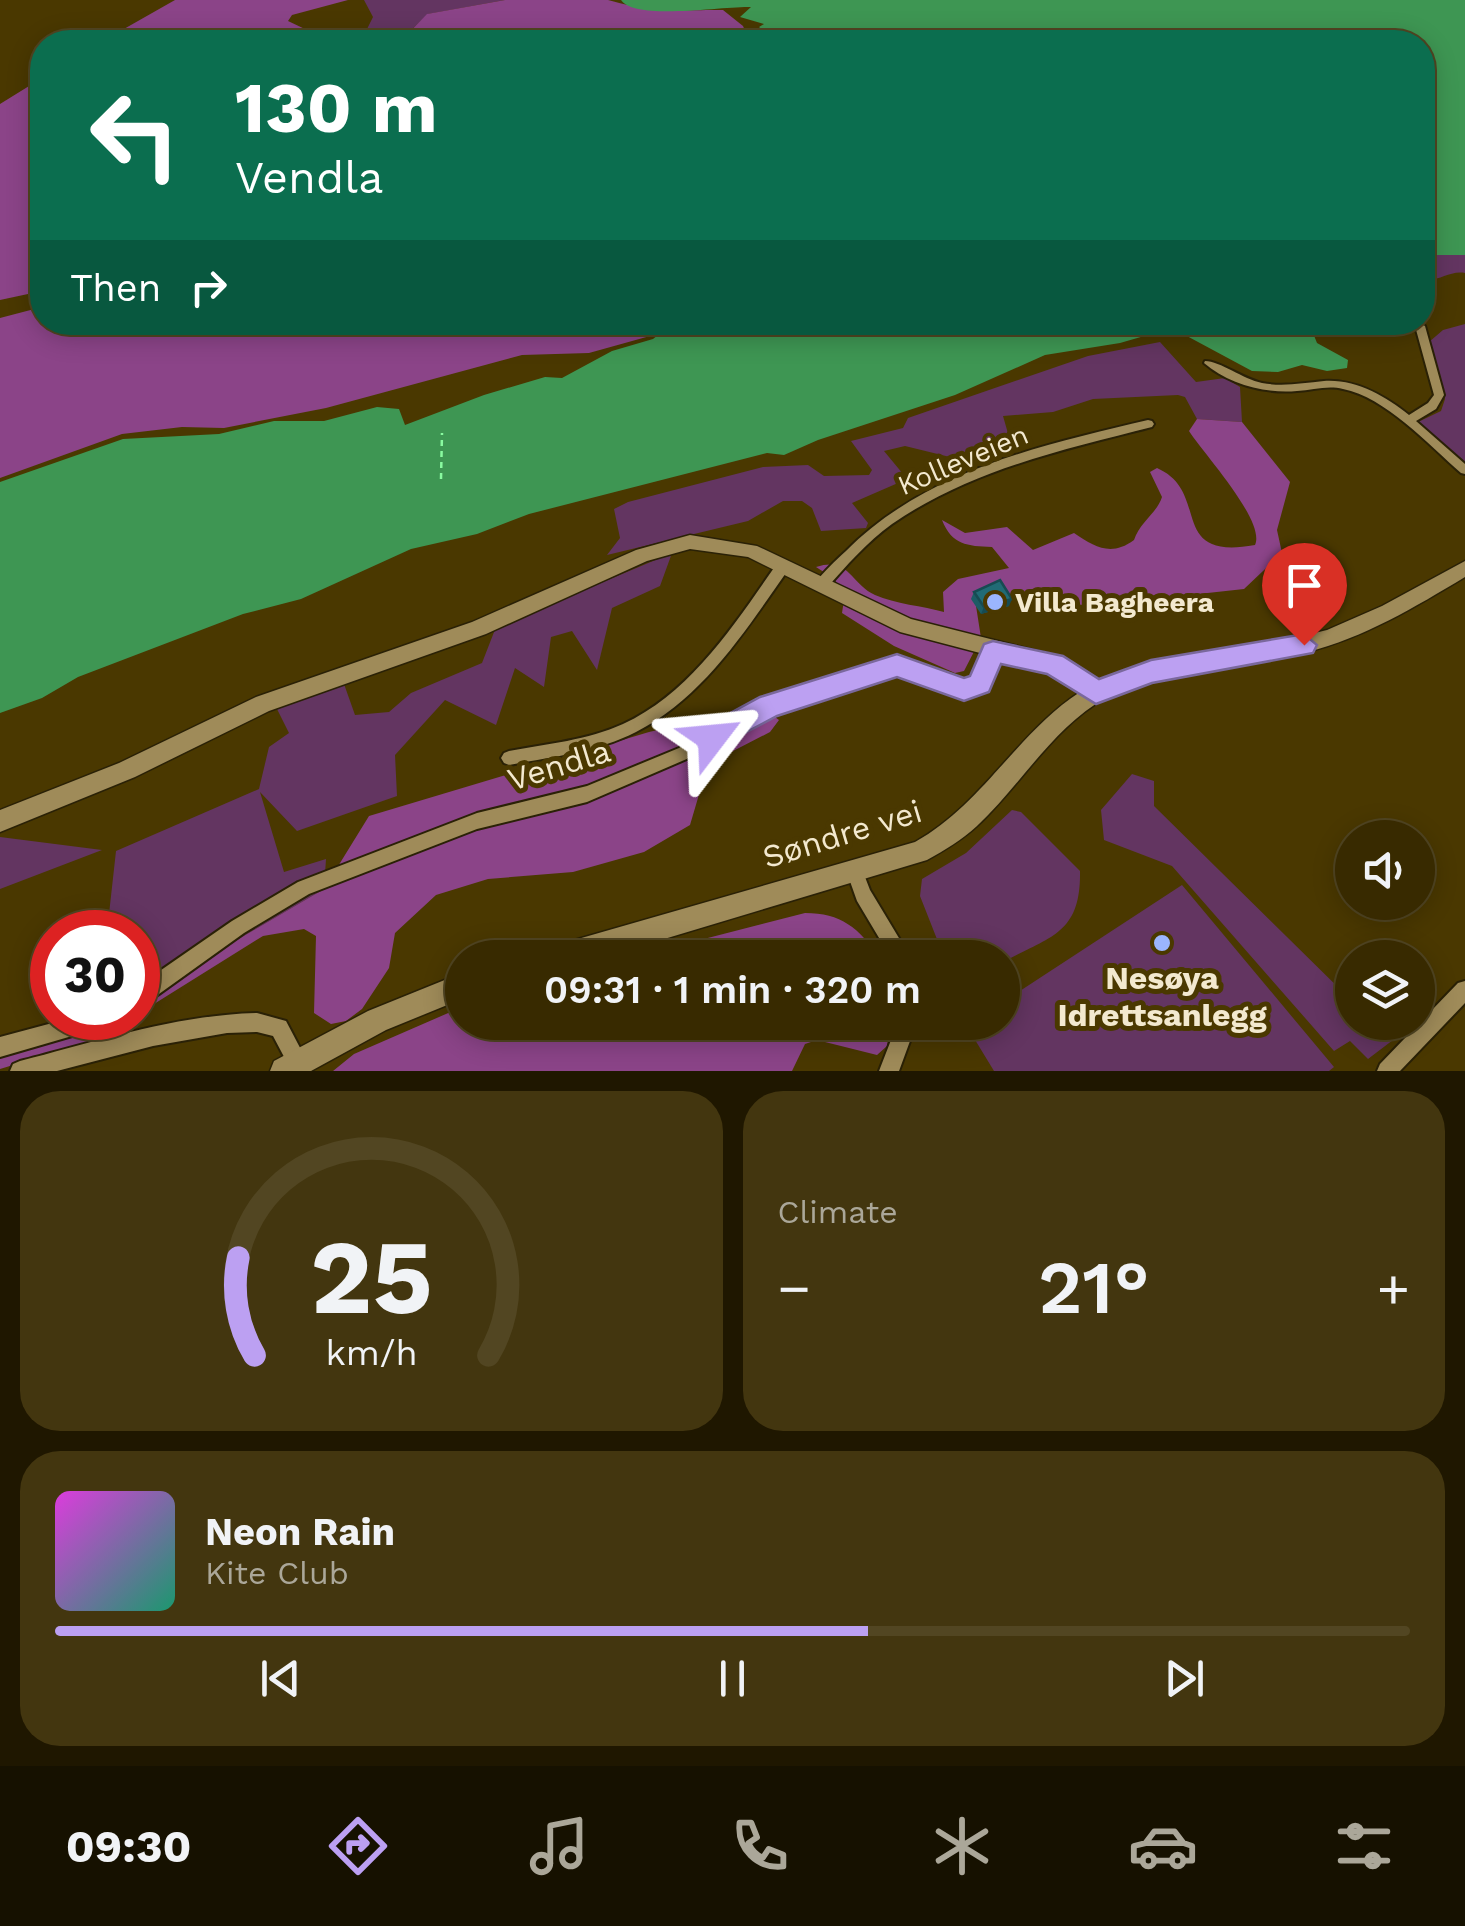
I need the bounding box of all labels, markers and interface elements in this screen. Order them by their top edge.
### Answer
text: 130 m [235,67,438,149]
icon: left [70,70,200,200]
text: Vendla [235,151,383,204]
icon: right [181,260,236,315]
text: Then [70,266,161,310]
street label: Kolleveien [893,418,1033,502]
pin [1262,543,1347,646]
icon: arrive [1277,558,1332,613]
place label: Villa Bagheera [1015,586,1215,619]
marker: Villa Bagheera [984,591,1006,613]
position arrow [660,686,764,790]
street label: Vendla [503,731,615,799]
street label: Søndre vei [758,792,926,876]
map controls [1335,820,1435,1040]
button: sound [1335,820,1435,920]
speed limit sign: 30 [30,910,160,1040]
marker: Nesøya Idrettsanlegg [1151,932,1173,954]
button: layers [1335,940,1435,1040]
place label: Nesøya Idrettsanlegg [1057,959,1267,1034]
text: 09:31 · 1 min · 320 m [544,968,921,1012]
text: Climate [778,1193,898,1231]
text: 25 [310,1216,433,1338]
text: 21° [1038,1243,1150,1331]
text: − [778,1256,811,1320]
text: + [1377,1256,1410,1320]
text: km/h [325,1332,417,1374]
text: Neon Rain [205,1510,395,1554]
text: Kite Club [205,1554,349,1592]
icon: previous [253,1651,308,1706]
icon: pause [705,1651,760,1706]
icon: next [1157,1651,1212,1706]
icon: directions [323,1811,393,1881]
icon: music [524,1811,594,1881]
icon: phone [725,1811,795,1881]
icon: climate [927,1811,997,1881]
icon: car [1128,1811,1198,1881]
icon: filters [1329,1811,1399,1881]
text: 09:30 [66,1820,192,1873]

